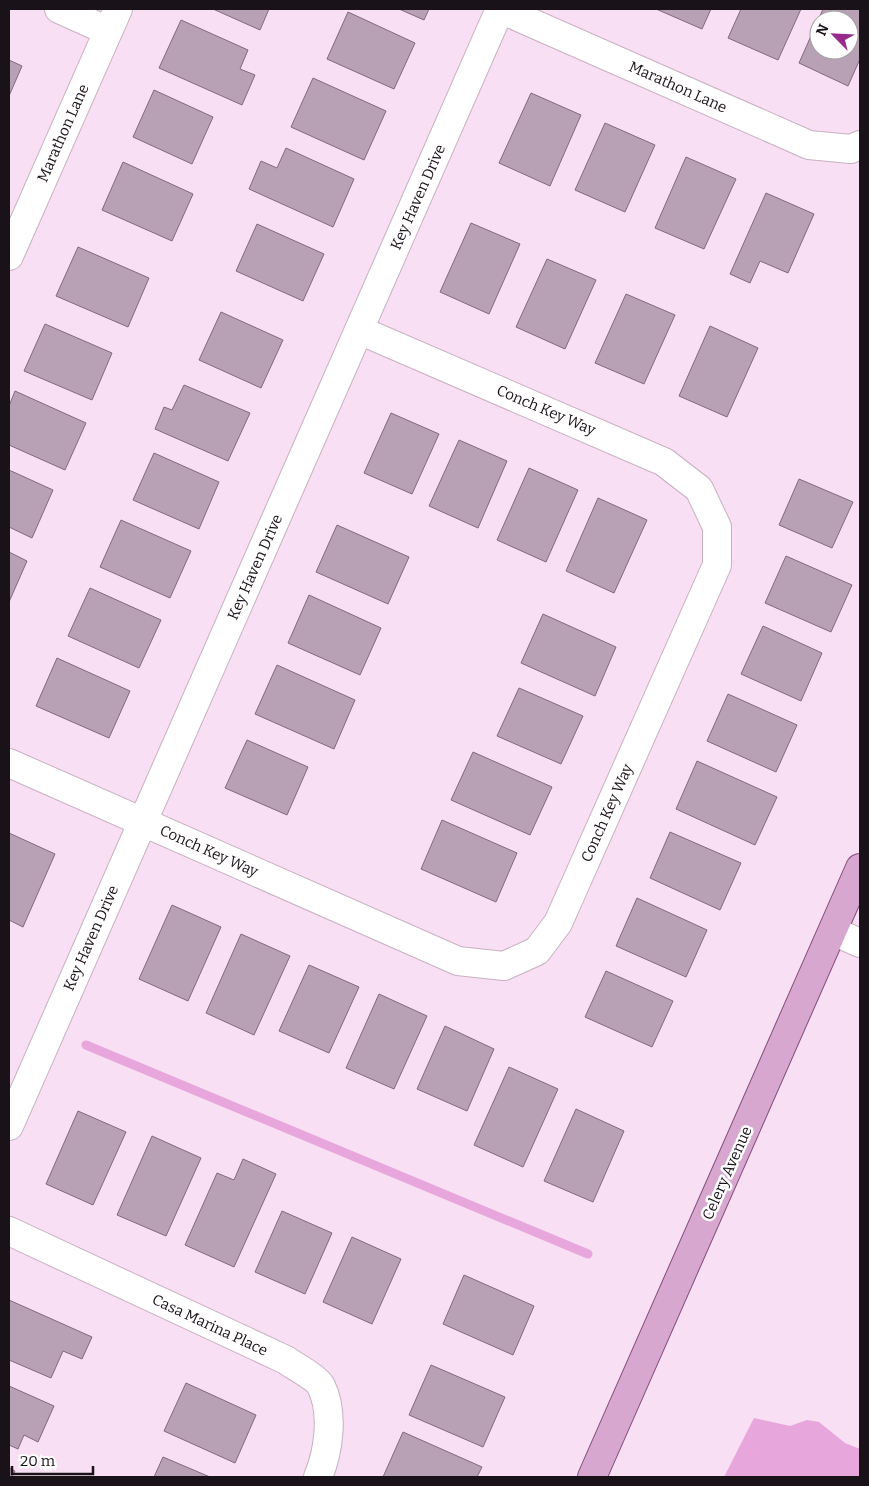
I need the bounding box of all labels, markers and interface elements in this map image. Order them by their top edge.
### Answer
north arrow [809,10,859,60]
text: N [813,21,833,38]
street label: Marathon Lane [626,57,730,117]
street label: Marathon Lane [33,81,93,185]
street label: Key Haven Drive [387,141,449,253]
street label: Conch Key Way [494,381,598,439]
street label: Key Haven Drive [224,511,286,623]
street label: Conch Key Way [577,761,637,865]
street label: Conch Key Way [157,821,261,881]
street label: Key Haven Drive [60,882,122,994]
street label: Celery Avenue [698,1123,756,1223]
street label: Casa Marina Place [149,1290,271,1360]
scale bar [12,1444,94,1476]
text: 20 m [20,1452,56,1470]

